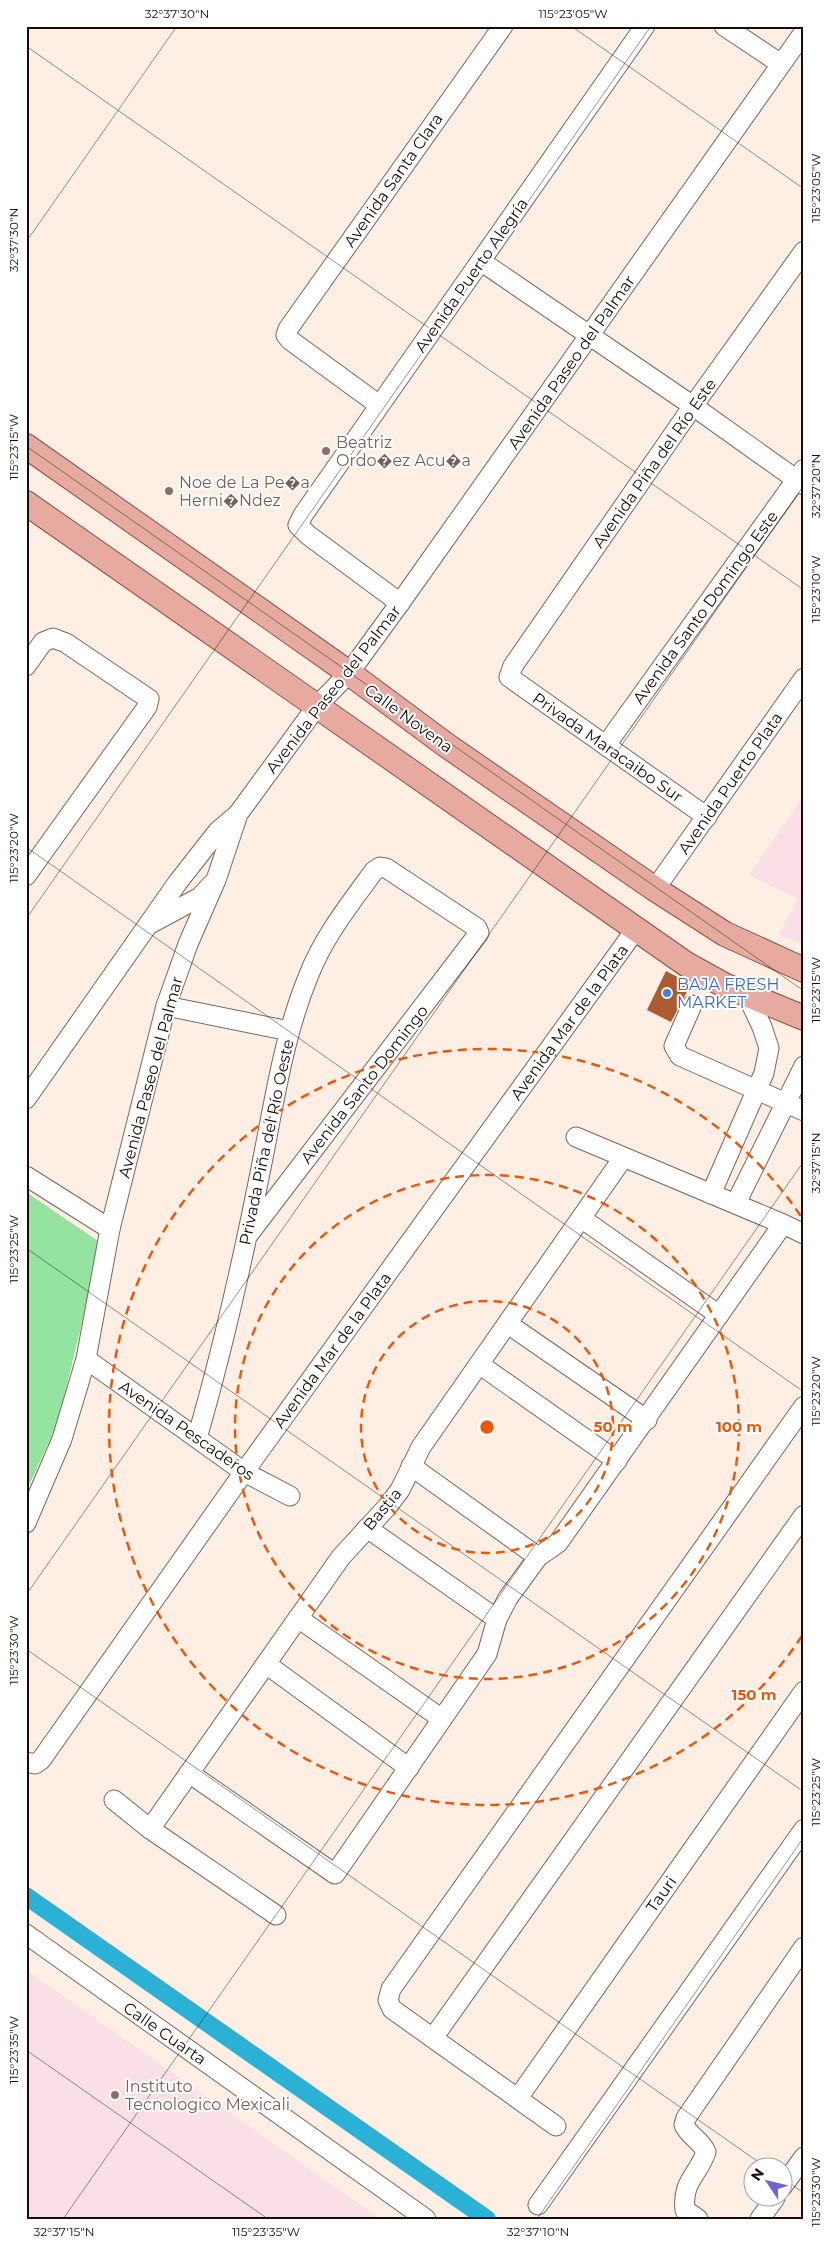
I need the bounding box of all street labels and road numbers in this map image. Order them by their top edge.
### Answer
street label: Avenida Santa Clara [340,110,447,251]
street label: Avenida Puerto Alegría [411,194,532,356]
street label: Avenida Paseo del Palmar [504,272,639,453]
street label: Avenida Piña del Río Este [589,375,720,552]
street label: Avenida Santo Domingo Este [629,507,782,708]
street label: Avenida Paseo del Palmar [262,602,405,777]
street label: Calle Novena [361,680,456,757]
street label: Privada Maracaibo Sur [529,688,686,806]
street label: Avenida Puerto Plata [674,709,787,858]
street label: Avenida Mar de la Plata [507,941,632,1104]
street label: Avenida Paseo del Palmar [114,974,187,1180]
street label: Avenida Santo Domingo [297,1001,432,1167]
street label: Privada Piña del Río Oeste [235,1037,298,1247]
street label: Avenida Mar de la Plata [270,1269,395,1432]
street label: Avenida Pescaderos [116,1377,258,1484]
street label: Bastia [359,1484,406,1534]
street label: Tauri [642,1873,681,1916]
street label: Calle Cuarta [120,1998,210,2069]

